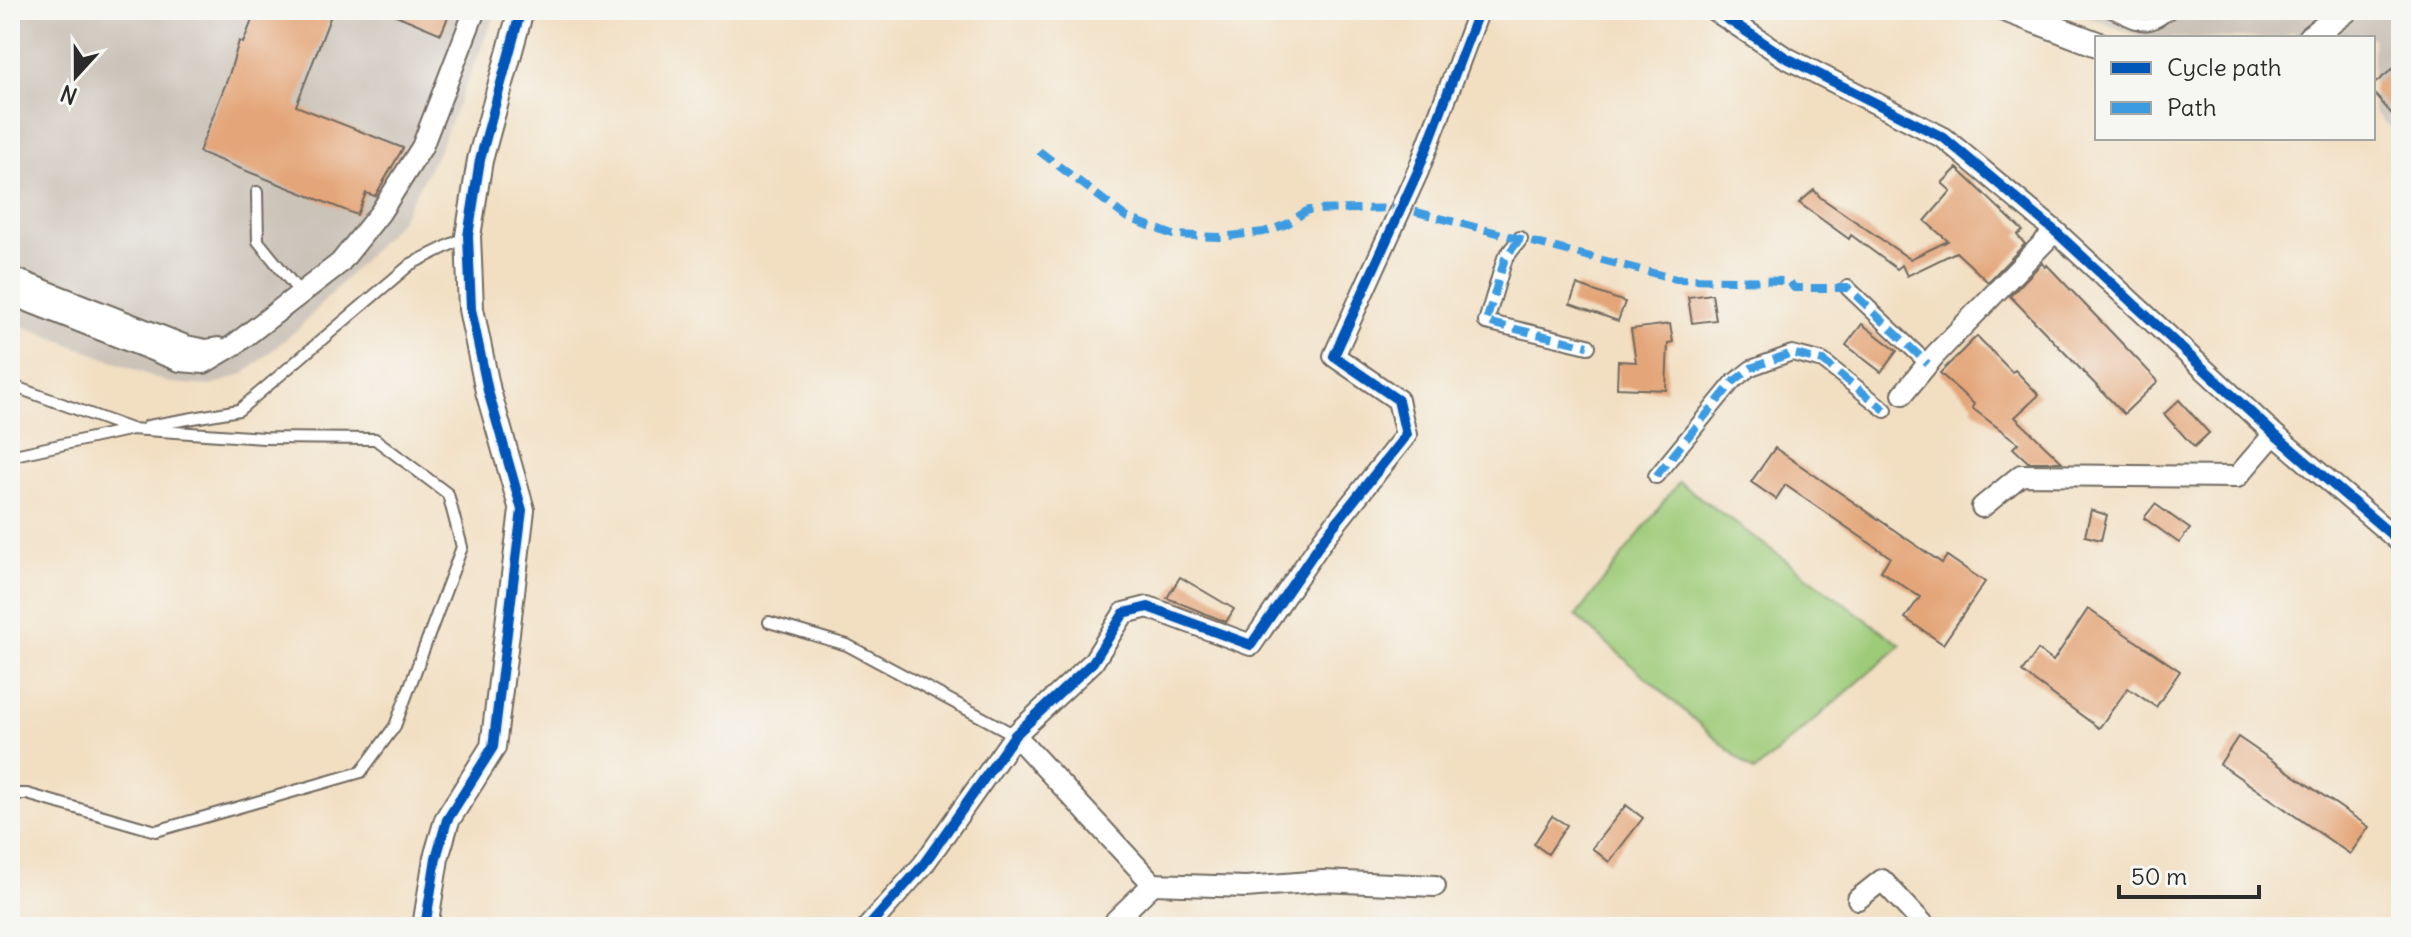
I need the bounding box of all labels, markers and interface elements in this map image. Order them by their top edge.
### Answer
north arrow [36,36,116,116]
legend [2095,36,2375,140]
text: Cycle path [2167,52,2282,82]
text: N [57,79,81,110]
text: Path [2167,92,2217,122]
scale bar [2119,849,2259,899]
text: 50 m [2131,861,2187,891]

